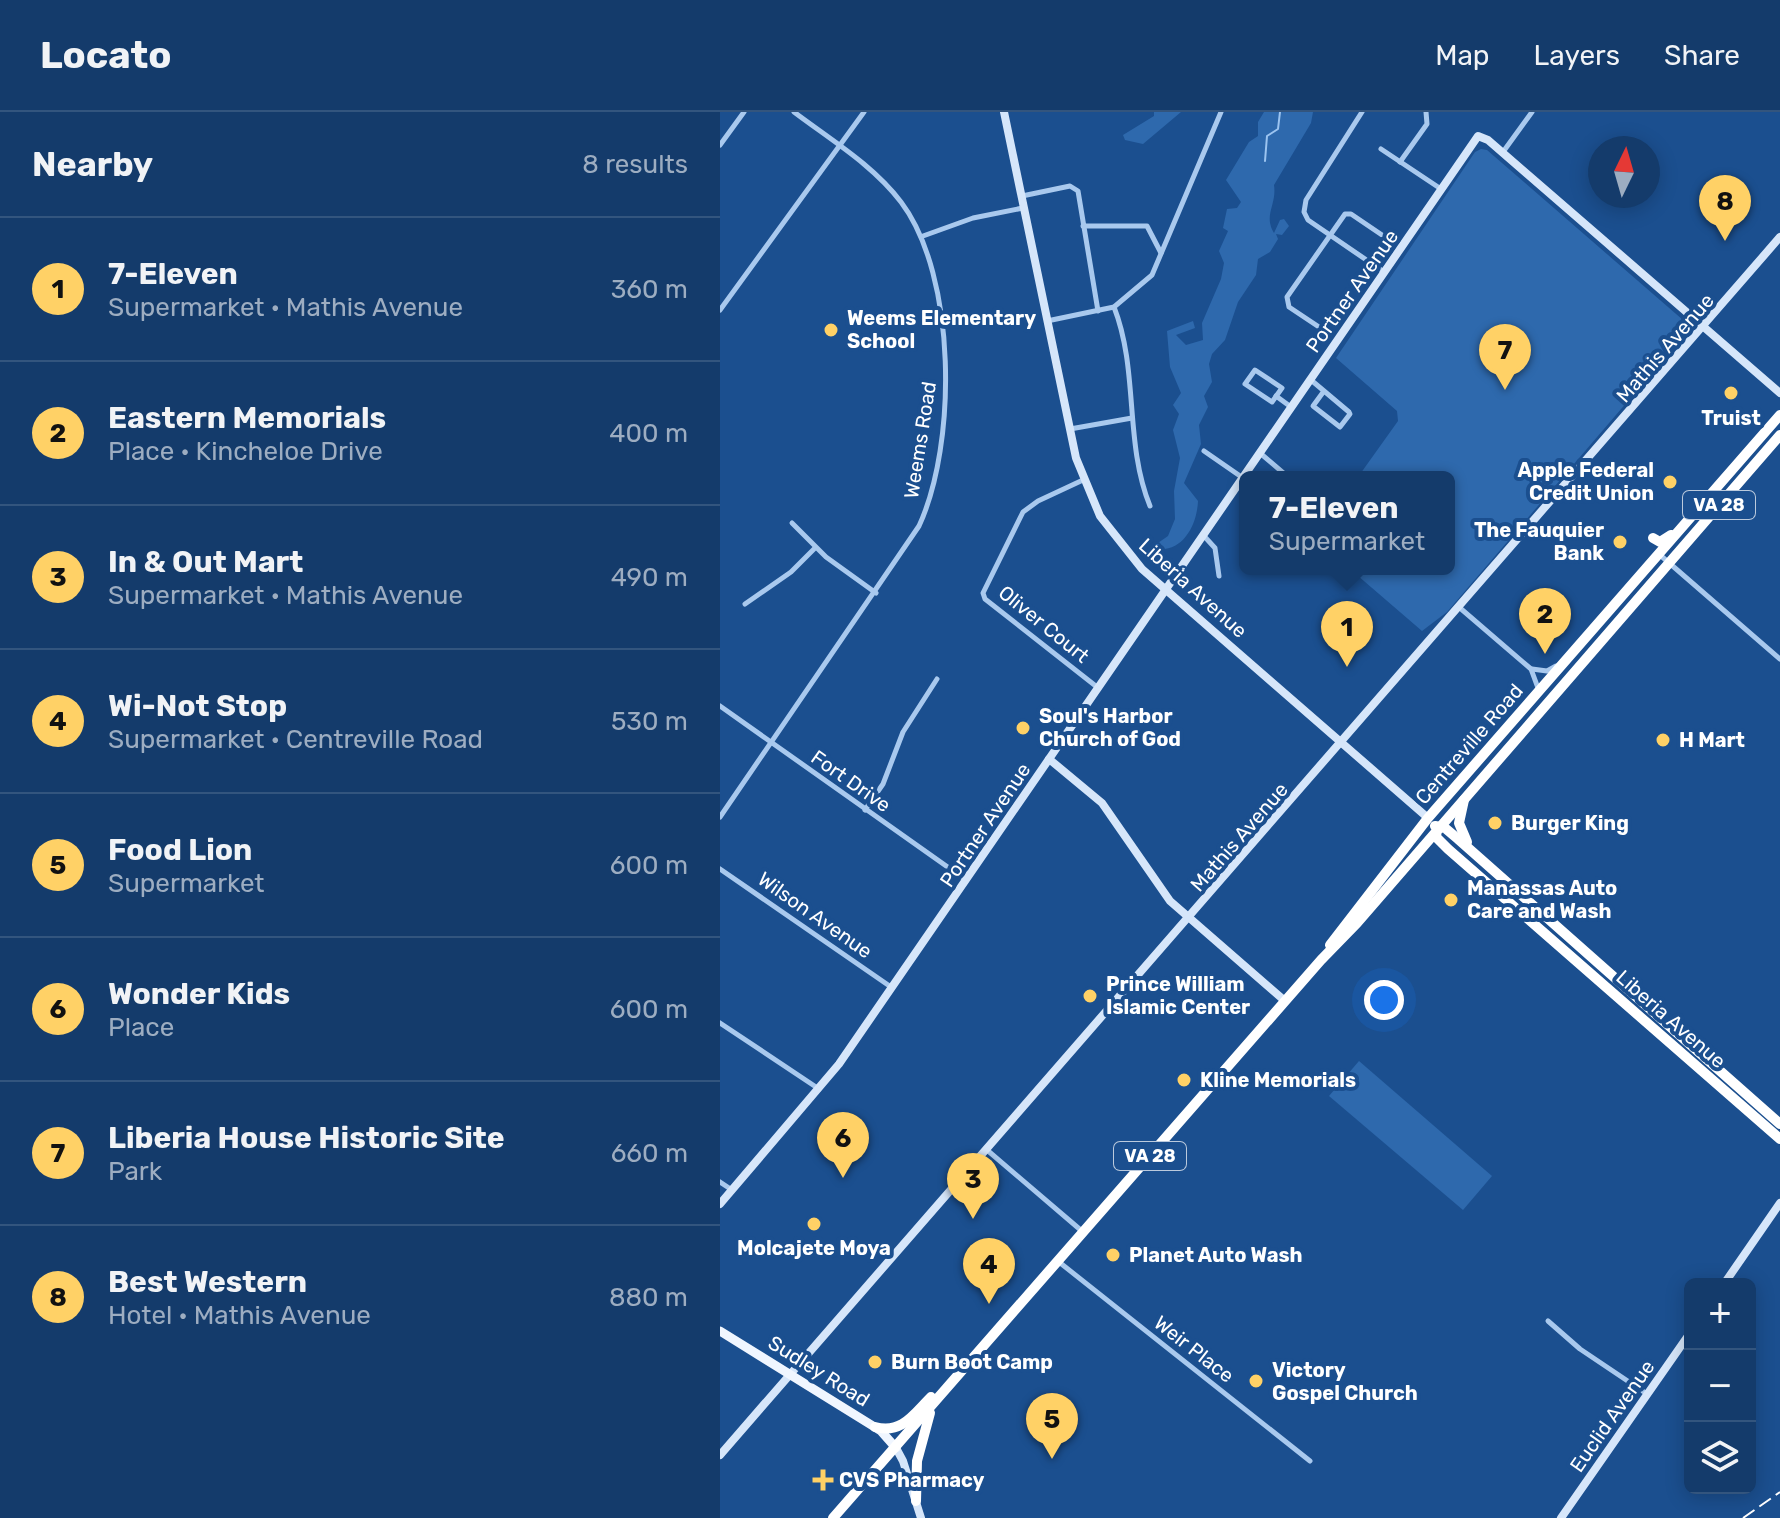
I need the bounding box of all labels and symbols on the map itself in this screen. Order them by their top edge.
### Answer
north arrow [1588,136,1660,208]
pin: 8 [1699,175,1751,241]
street label: Portner Avenue [1301,225,1403,357]
street label: Mathis Avenue [1611,289,1719,407]
place label: Weems Elementary School [847,306,1036,353]
marker: Weems Elementary School [822,321,840,339]
pin: 7 [1479,324,1531,390]
street label: Weems Road [899,380,941,500]
marker: Truist [1722,384,1740,402]
place label: Truist [1701,406,1761,430]
place label: Apple Federal Credit Union [1518,458,1654,505]
marker: Apple Federal Credit Union [1661,473,1679,491]
road number: VA 28 [1683,491,1755,519]
place label: The Fauquier Bank [1474,518,1604,565]
street label: Liberia Avenue [1134,533,1252,643]
marker: The Fauquier Bank [1611,533,1629,551]
street label: Oliver Court [994,580,1094,668]
pin: 2 [1519,588,1571,654]
pin: 1 [1321,601,1373,667]
street label: Centreville Road [1410,679,1528,809]
place label: Soul's Harbor Church of God [1039,704,1181,751]
marker: Soul's Harbor Church of God [1014,719,1032,737]
place label: H Mart [1679,728,1745,752]
marker: H Mart [1654,731,1672,749]
street label: Fort Drive [807,745,895,817]
street label: Portner Avenue [935,758,1035,892]
street label: Mathis Avenue [1185,778,1293,896]
place label: Burger King [1511,811,1629,835]
marker: Burger King [1486,814,1504,832]
street label: Wilson Avenue [753,867,877,963]
place label: Manassas Auto Care and Wash [1467,876,1617,923]
marker: Manassas Auto Care and Wash [1442,891,1460,909]
street label: Liberia Avenue [1611,965,1731,1073]
place label: Prince William Islamic Center [1106,972,1250,1019]
your location [1364,980,1404,1020]
marker: Prince William Islamic Center [1081,987,1099,1005]
place label: Kline Memorials [1200,1068,1356,1092]
marker: Kline Memorials [1175,1071,1193,1089]
pin: 6 [817,1112,869,1178]
road number: VA 28 [1114,1142,1186,1170]
pin: 3 [947,1153,999,1219]
marker: Molcajete Moya [805,1215,823,1233]
place label: Molcajete Moya [737,1236,891,1260]
pin: 4 [963,1238,1015,1304]
place label: Planet Auto Wash [1129,1243,1303,1267]
marker: Planet Auto Wash [1104,1246,1122,1264]
street label: Weir Place [1149,1310,1239,1388]
street label: Sudley Road [764,1330,874,1412]
place label: Burn Boot Camp [891,1350,1053,1374]
marker: Burn Boot Camp [866,1353,884,1371]
street label: Euclid Avenue [1565,1355,1659,1477]
place label: Victory Gospel Church [1272,1358,1418,1405]
marker: Victory Gospel Church [1247,1372,1265,1390]
pin: 5 [1026,1393,1078,1459]
place label: CVS Pharmacy [839,1468,985,1492]
marker: CVS Pharmacy [814,1471,832,1489]

